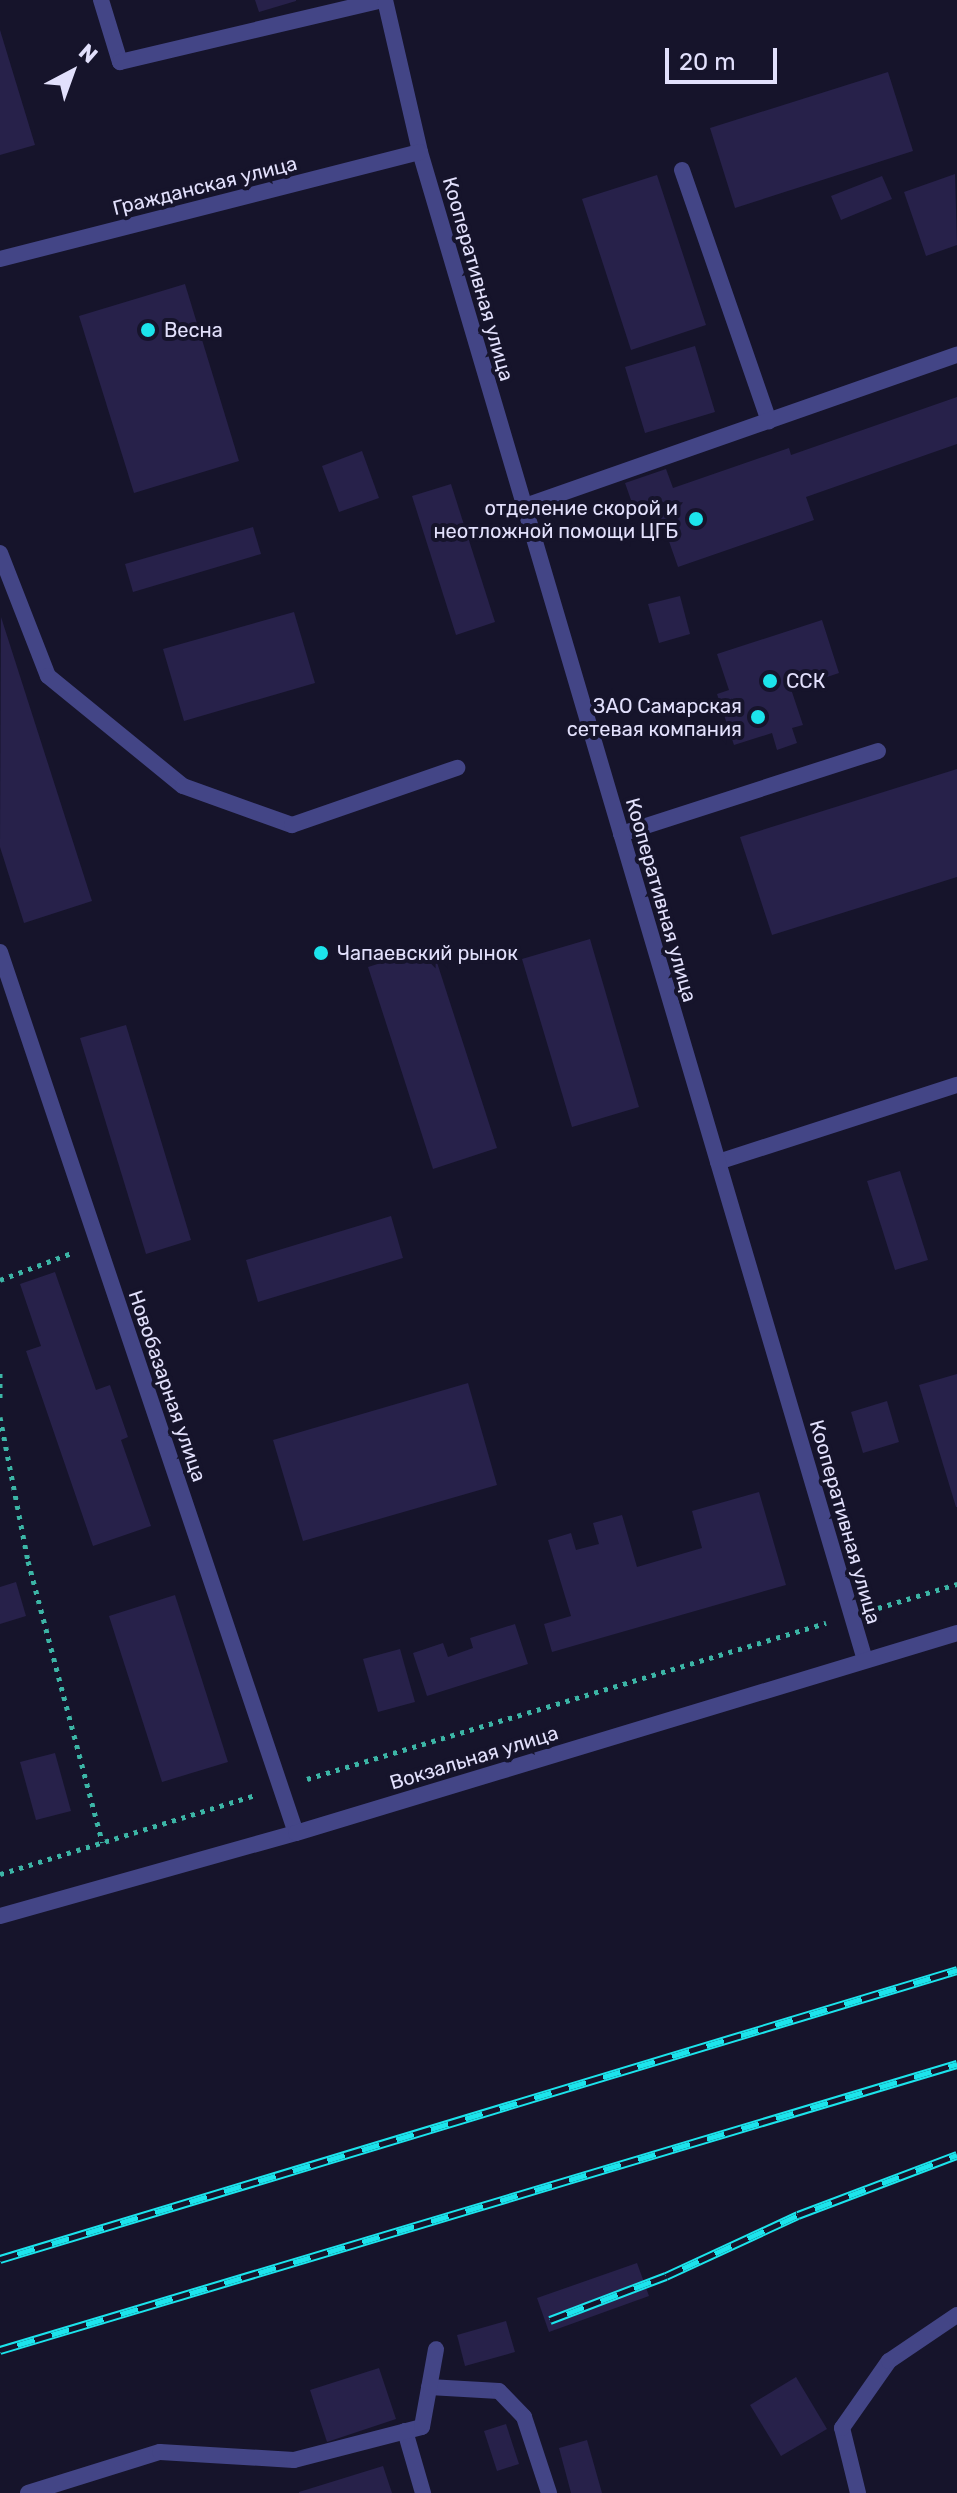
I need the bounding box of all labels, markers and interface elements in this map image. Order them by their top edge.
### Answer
north arrow [32,32,112,112]
scale bar [669,32,781,82]
text: N [73,38,103,69]
text: 20 m [679,48,736,76]
street label: Гражданская улица [110,151,300,221]
street label: Кооперативная улица [437,174,519,384]
place label: Весна [164,318,223,342]
marker: Весна [139,321,157,339]
place label: отделение скорой и неотложной помощи ЦГБ [433,496,678,543]
marker: отделение скорой и неотложной помощи ЦГБ [685,508,707,530]
place label: ССК [786,669,825,693]
marker: ССК [761,672,779,690]
place label: ЗАО Самарская сетевая компания [567,694,742,741]
marker: ЗАО Самарская сетевая компания [749,708,767,726]
street label: Кооперативная улица [620,795,702,1005]
place label: Чапаевский рынок [337,941,518,965]
marker: Чапаевский рынок [312,944,330,962]
street label: Новобазарная улица [123,1287,211,1485]
street label: Кооперативная улица [804,1417,886,1627]
street label: Вокзальная улица [387,1721,561,1795]

